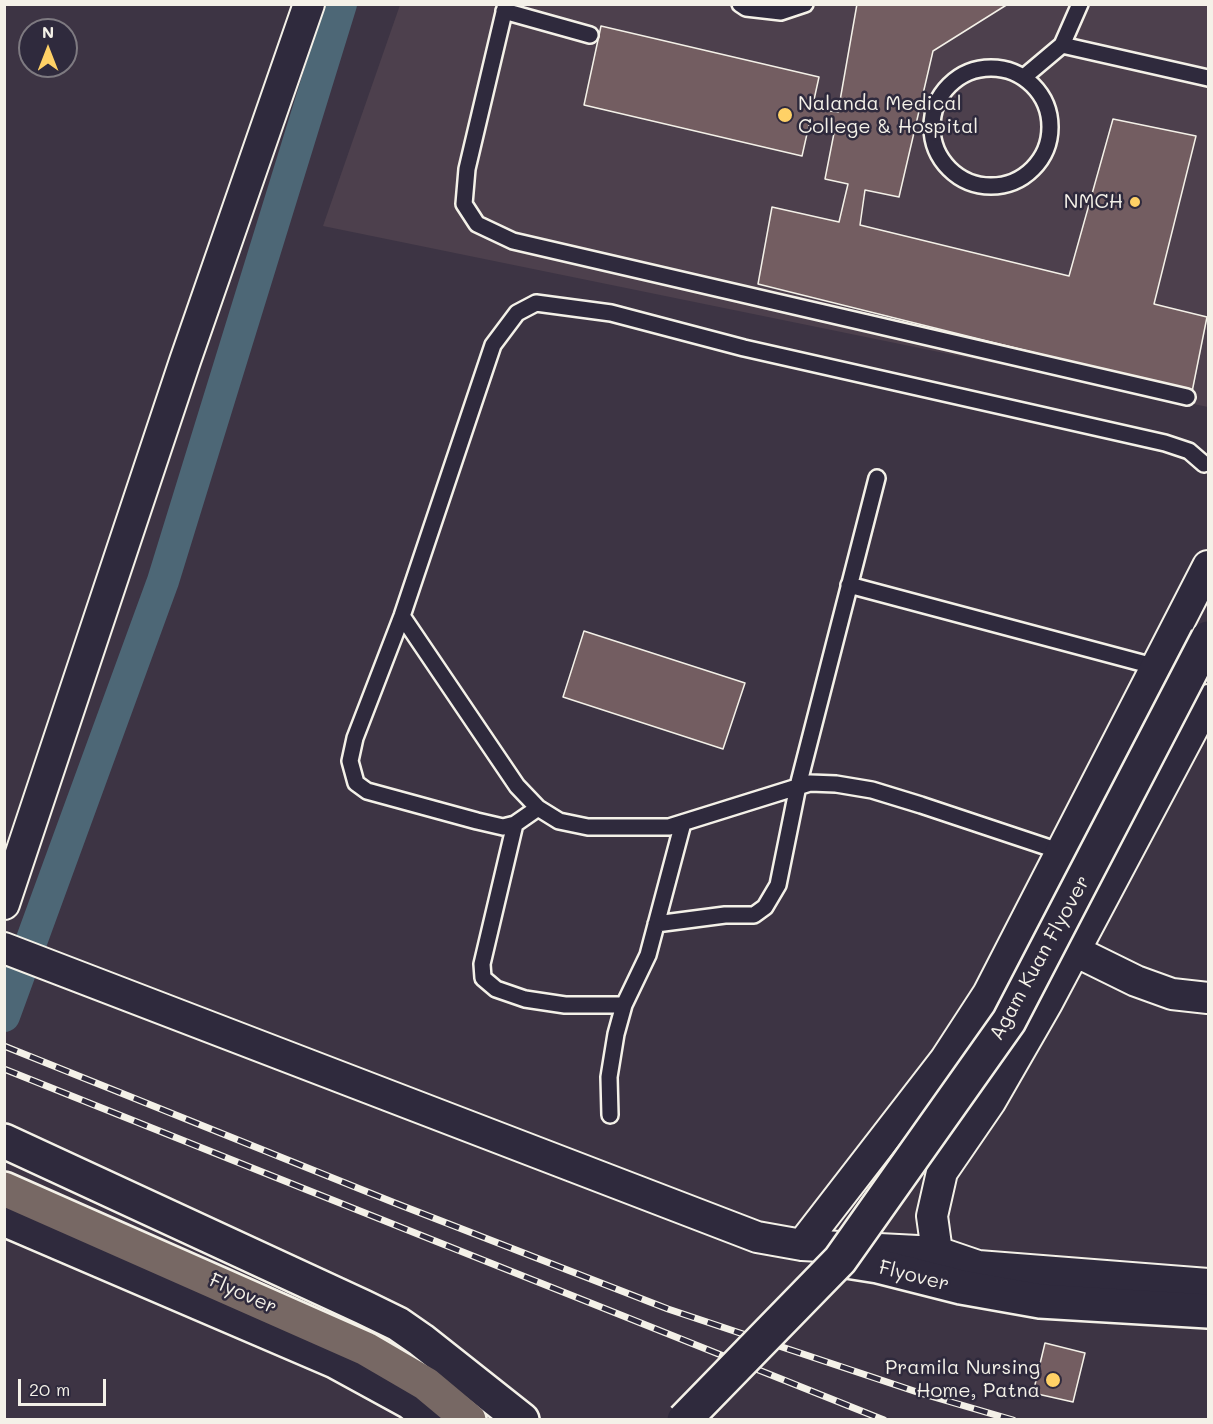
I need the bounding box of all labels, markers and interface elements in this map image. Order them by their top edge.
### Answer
north arrow [18,18,78,78]
text: N [42,21,54,42]
place label: Nalanda Medical College & Hospital [798,92,978,139]
marker: Nalanda Medical College & Hospital [776,106,794,124]
place label: NMCH [1064,190,1123,214]
marker: NMCH [1128,195,1142,209]
street label: Agam Kuan Flyover [985,871,1095,1045]
street label: Flyover [876,1256,952,1296]
street label: Flyover [205,1268,281,1320]
place label: Pramila Nursing Home, Patna [885,1356,1040,1403]
scale bar [21,1367,110,1405]
marker: Pramila Nursing Home, Patna [1044,1371,1062,1389]
text: 20 m [29,1377,70,1401]

